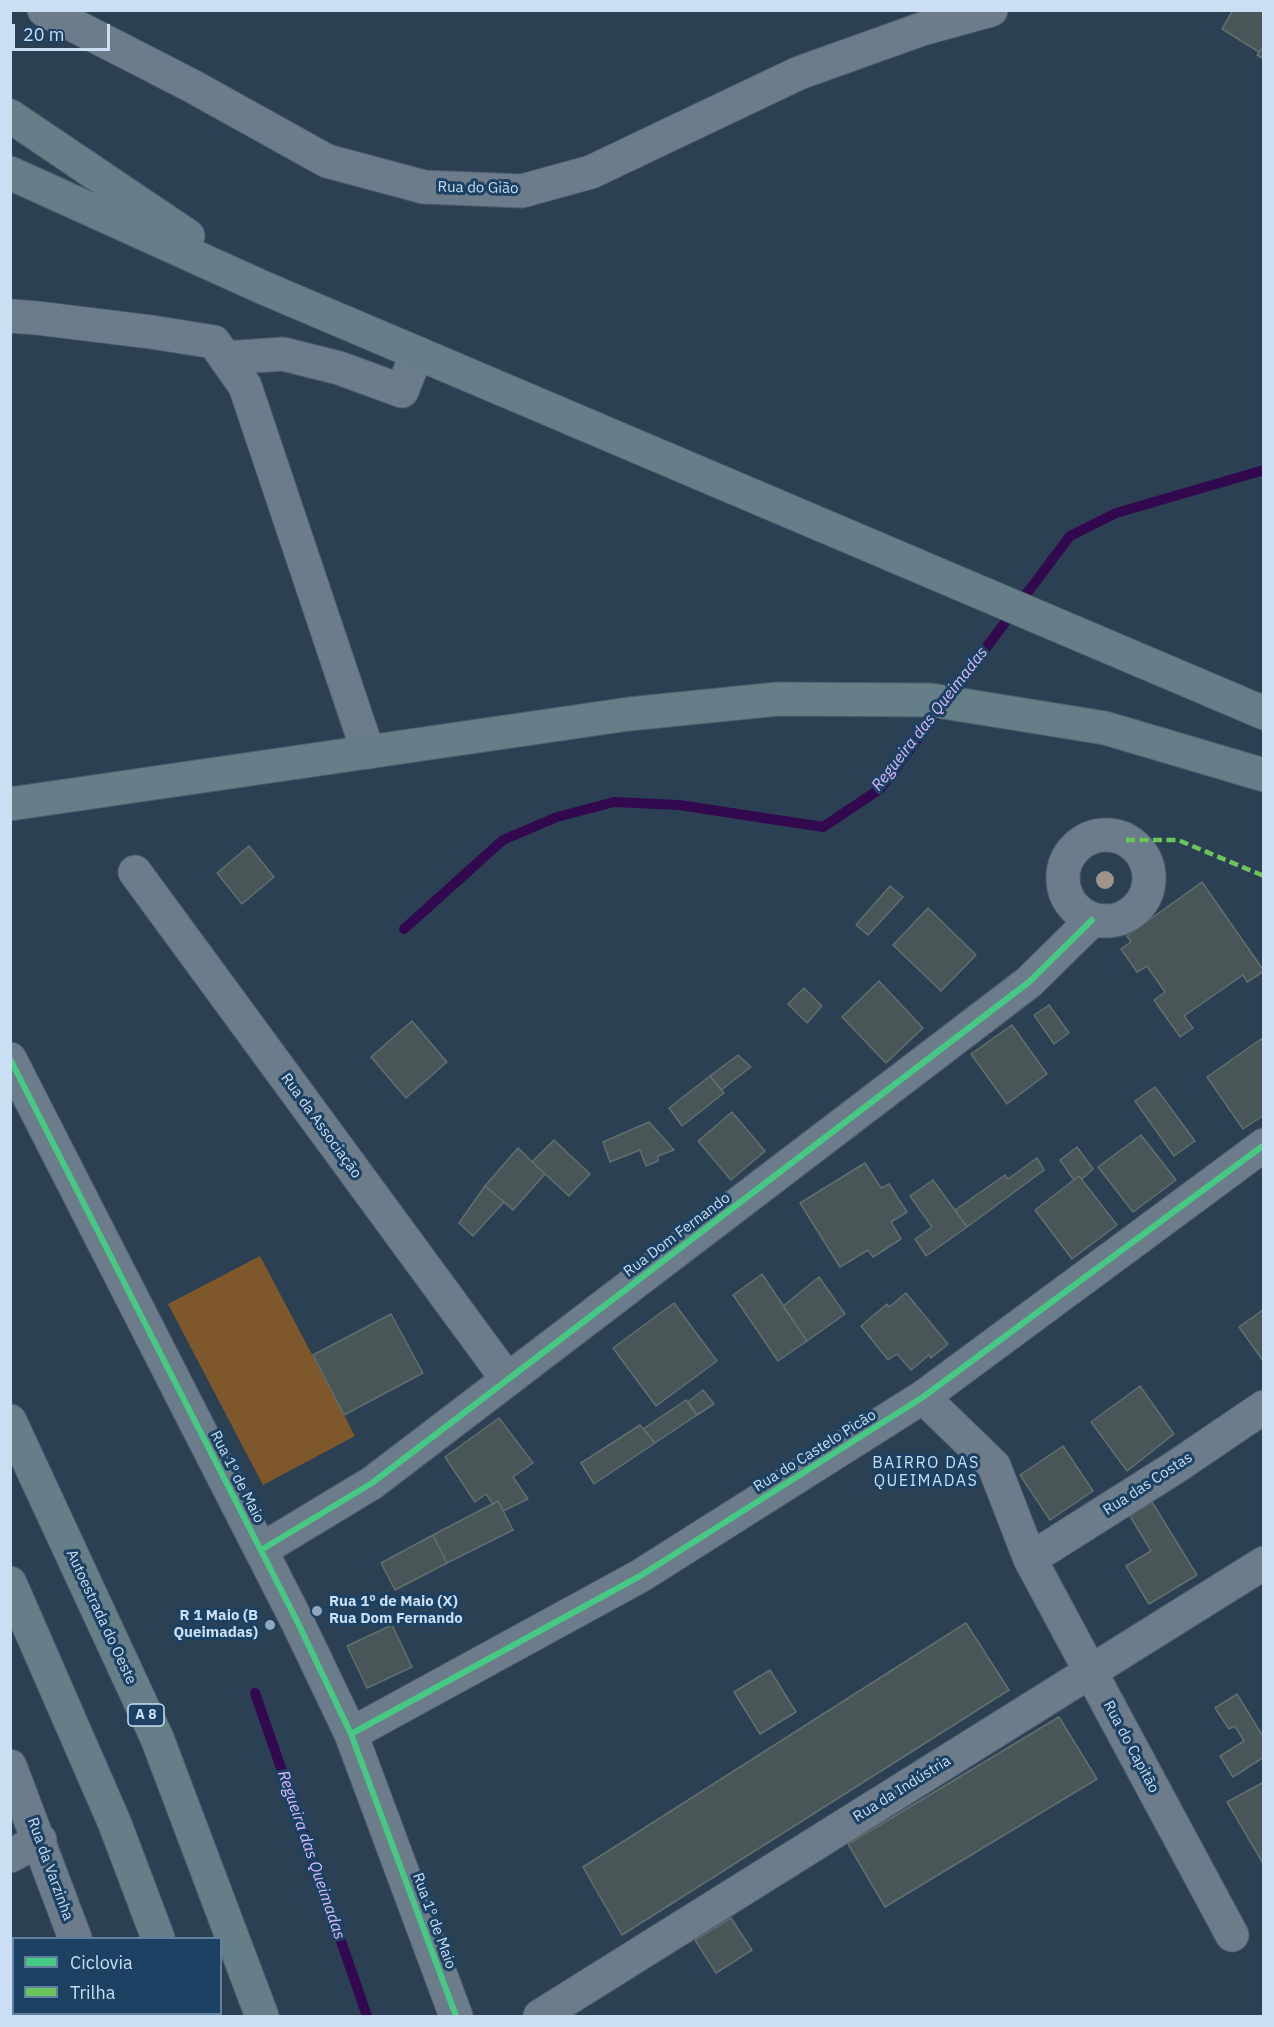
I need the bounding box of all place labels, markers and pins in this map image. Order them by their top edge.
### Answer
place label: Rua 1º de Maio (X) Rua Dom Fernando [329,1593,463,1628]
marker: Rua 1º de Maio (X) Rua Dom Fernando [310,1604,324,1618]
place label: R 1 Maio (B Queimadas) [173,1607,258,1642]
marker: R 1 Maio (B Queimadas) [263,1618,277,1632]

